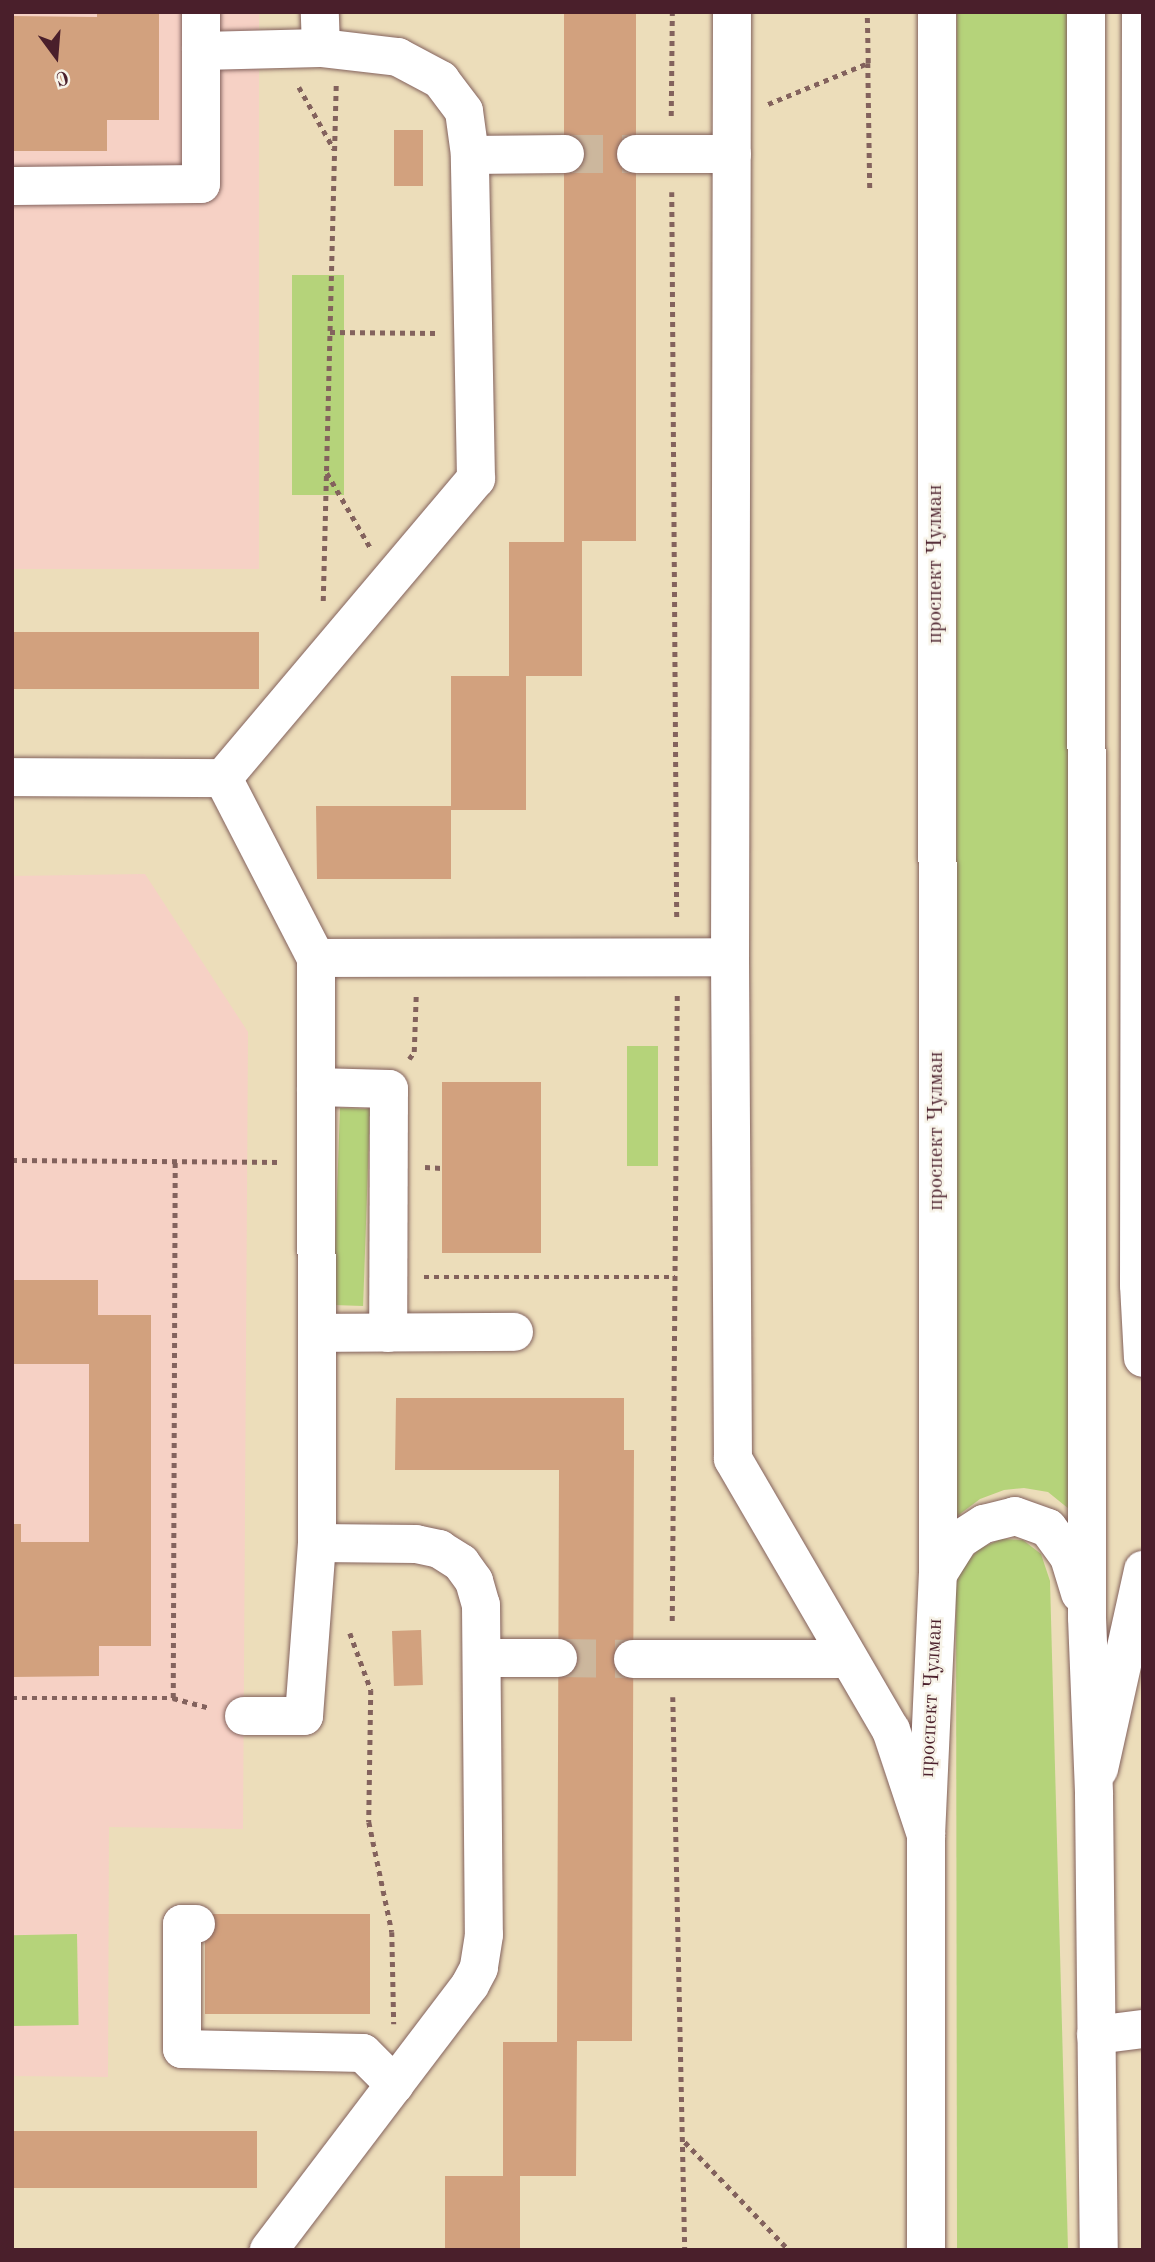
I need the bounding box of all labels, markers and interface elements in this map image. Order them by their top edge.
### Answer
north arrow [21,21,91,91]
text: С [53,66,71,88]
street label: проспект Чулман [923,484,949,644]
street label: проспект Чулман [924,1051,950,1211]
street label: проспект Чулман [915,1618,949,1778]

